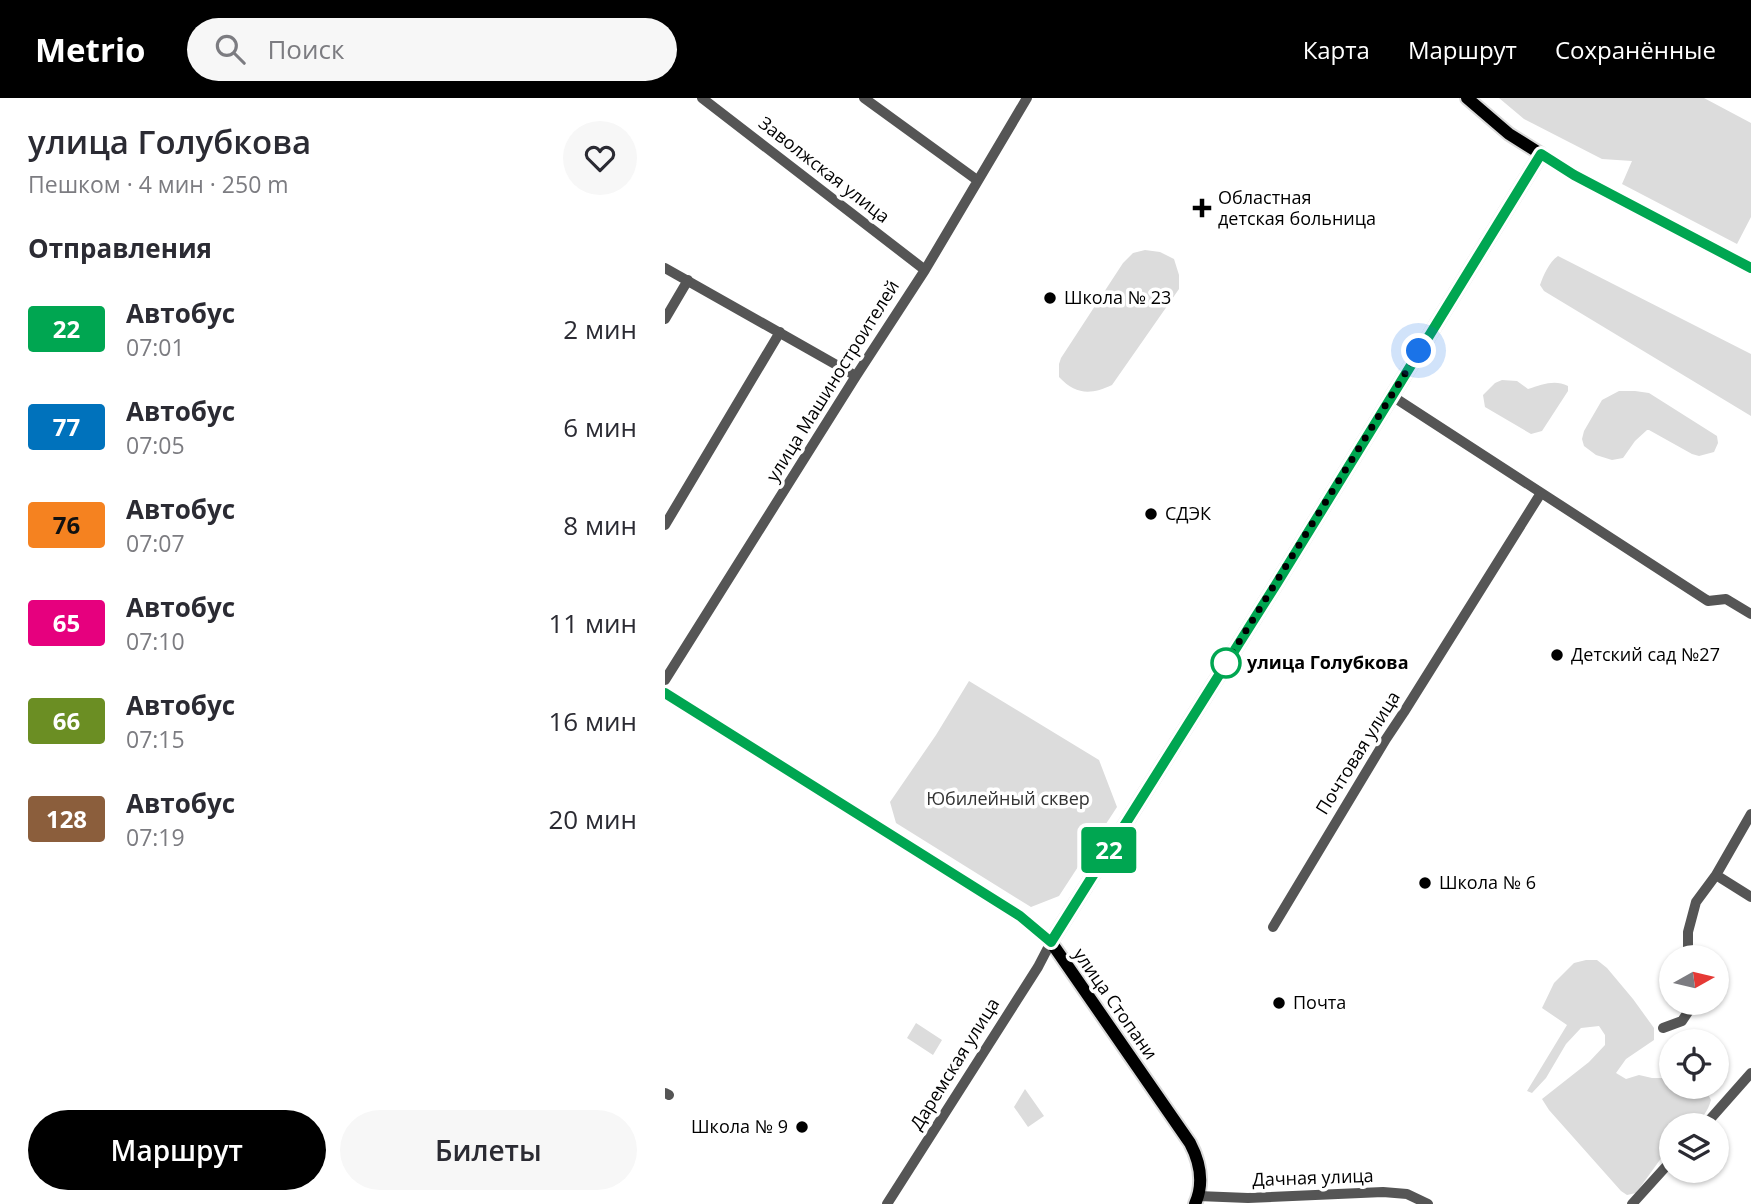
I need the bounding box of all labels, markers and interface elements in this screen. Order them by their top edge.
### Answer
search box [187,18,677,81]
text: Metrio [35,27,145,72]
icon: search [211,30,249,68]
text: Поиск [267,31,344,67]
text: Карта [1303,33,1370,66]
text: Маршрут [1408,33,1517,66]
text: Сохранённые [1555,33,1716,66]
street label: Заволжская улица [754,111,895,228]
text: улица Голубкова [28,119,311,164]
button: heart [563,121,637,195]
text: Пешком · 4 мин · 250 m [28,168,289,200]
place label: Областная детская больница [1218,185,1376,230]
marker: Областная детская больница [1192,198,1212,218]
text: Отправления [28,230,212,266]
street label: улица Машиностроителей [760,275,904,486]
place label: Школа № 23 [1064,285,1171,309]
marker: Школа № 23 [1042,290,1058,306]
text: Автобус [126,295,235,331]
text: 2 мин [563,311,637,347]
text: 22 [53,312,80,345]
text: 07:01 [126,331,185,363]
your location [1401,333,1436,368]
text: Автобус [126,393,235,429]
text: 6 мин [563,409,637,445]
text: 77 [53,410,80,443]
text: 07:05 [126,429,185,461]
text: Автобус [126,491,235,527]
place label: СДЭК [1165,501,1211,525]
marker: СДЭК [1143,506,1159,522]
text: 8 мин [563,507,637,543]
text: 76 [53,508,80,541]
text: 07:07 [126,527,185,559]
text: Автобус [126,589,235,625]
text: 11 мин [548,605,637,641]
text: 65 [53,606,80,639]
text: 07:10 [126,625,185,657]
place label: Детский сад №27 [1571,642,1720,666]
marker: Детский сад №27 [1549,647,1565,663]
marker: улица Голубкова [1211,648,1241,678]
place label: улица Голубкова [1247,650,1409,674]
street label: Почтовая улица [1310,686,1405,819]
text: Автобус [126,687,235,723]
text: 16 мин [548,703,637,739]
text: 66 [53,704,80,737]
text: 07:15 [126,723,185,755]
text: Автобус [126,785,235,821]
park label: Юбилейный сквер [926,786,1090,810]
text: 20 мин [548,801,637,837]
text: 128 [46,802,87,835]
text: 07:19 [126,821,185,853]
line badge: 22 [1077,827,1141,873]
text: 22 [1095,833,1123,866]
place label: Школа № 6 [1439,870,1536,894]
marker: Школа № 6 [1417,875,1433,891]
street label: улица Стопани [1068,943,1163,1064]
north arrow [1659,945,1729,1015]
map controls [1659,945,1729,1183]
place label: Почта [1293,990,1346,1014]
street label: Даремская улица [904,993,1004,1134]
marker: Почта [1271,995,1287,1011]
button: locate [1659,1029,1729,1099]
button: Маршрут [28,1110,326,1190]
button: Билеты [340,1110,637,1190]
button: layers [1659,1113,1729,1183]
place label: Школа № 9 [691,1114,788,1138]
marker: Школа № 9 [794,1119,810,1135]
street label: Дачная улица [1252,1163,1374,1191]

